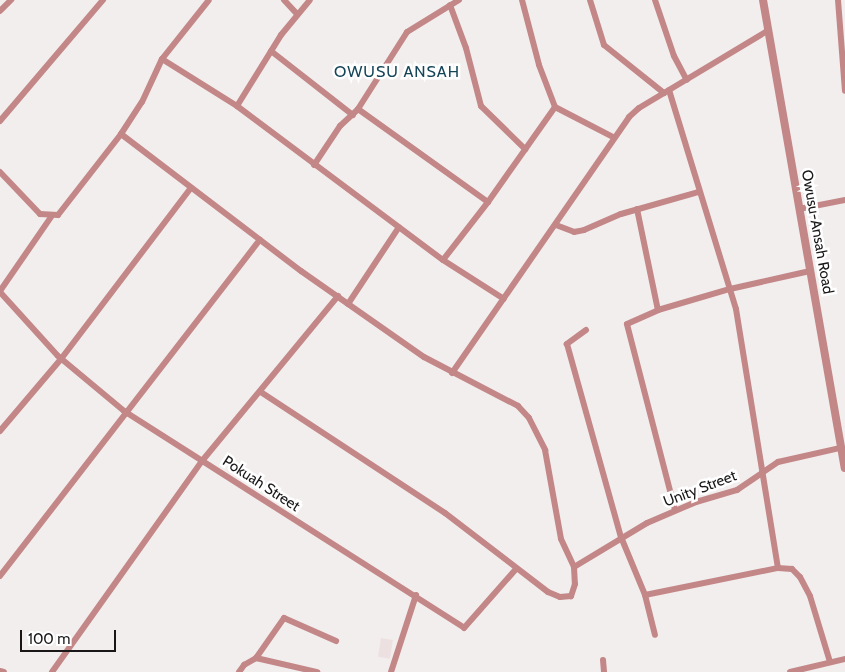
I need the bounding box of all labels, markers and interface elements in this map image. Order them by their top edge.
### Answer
district label: OWUSU ANSAH [333,62,461,82]
street label: Owusu-Ansah Road [797,168,837,296]
street label: Pokuah Street [219,452,303,516]
street label: Unity Street [661,467,739,511]
scale bar [22,620,119,652]
text: 100 m [28,630,70,648]

